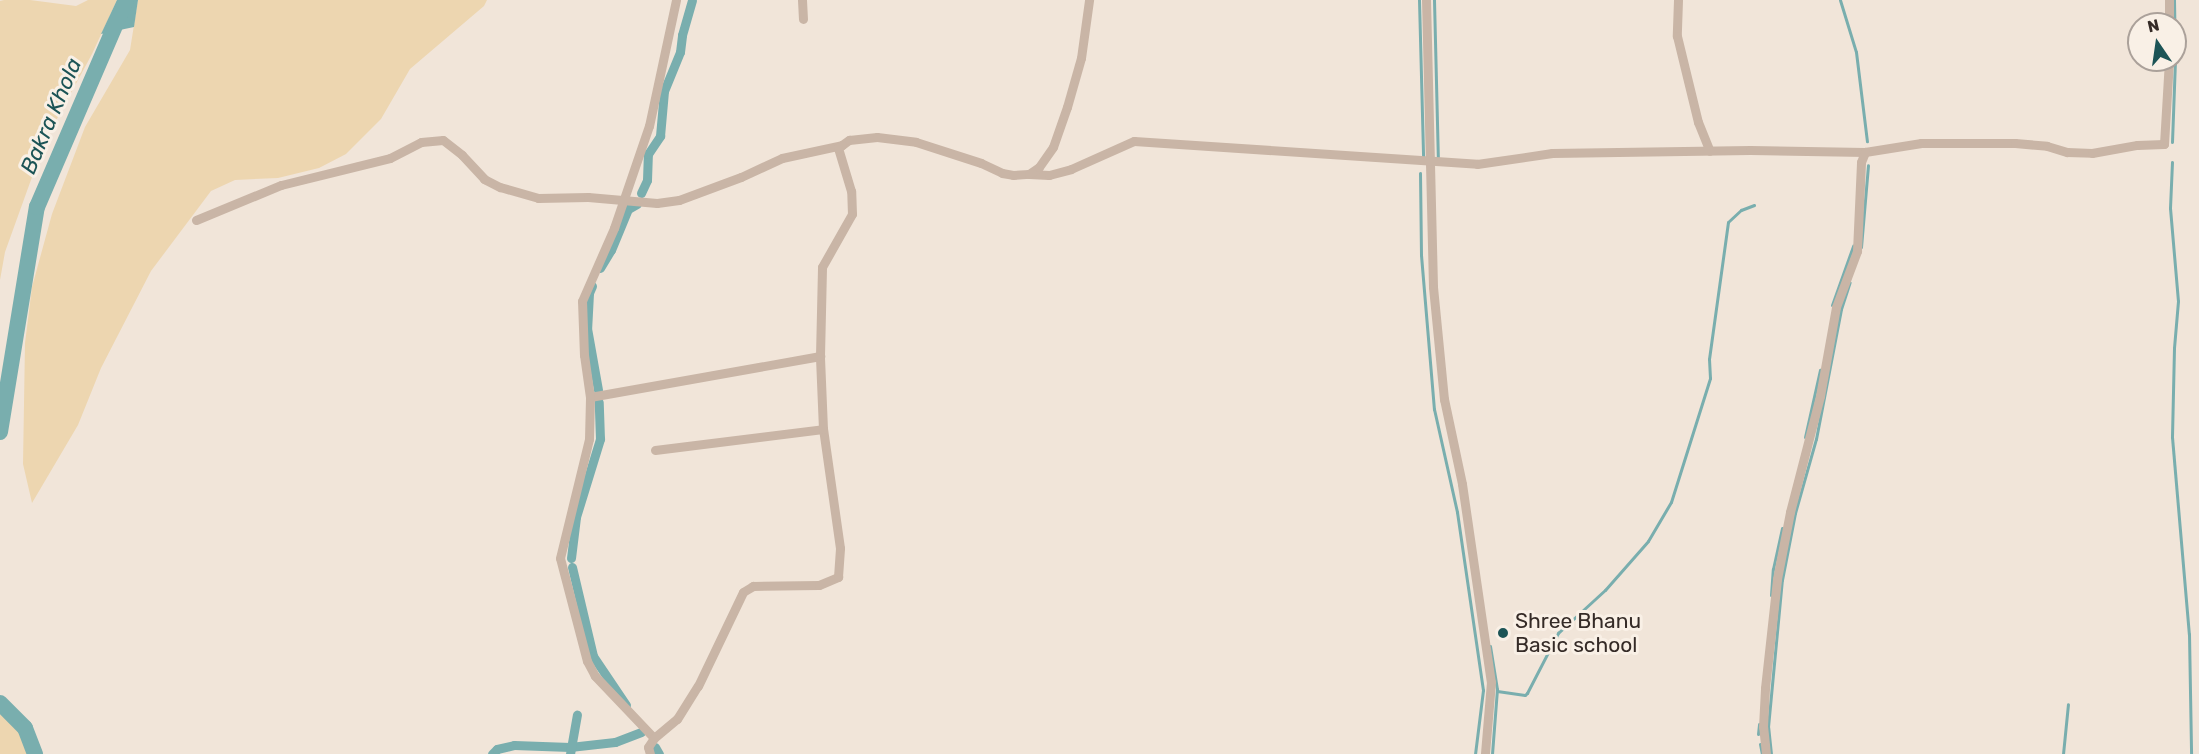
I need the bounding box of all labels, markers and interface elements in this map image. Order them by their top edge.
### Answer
north arrow [2127,12,2187,72]
text: N [2146,15,2161,36]
water label: Bakra Khola [15,54,87,178]
place label: Shree Bhanu Basic school [1515,608,1641,658]
marker: Shree Bhanu Basic school [1496,626,1510,640]

